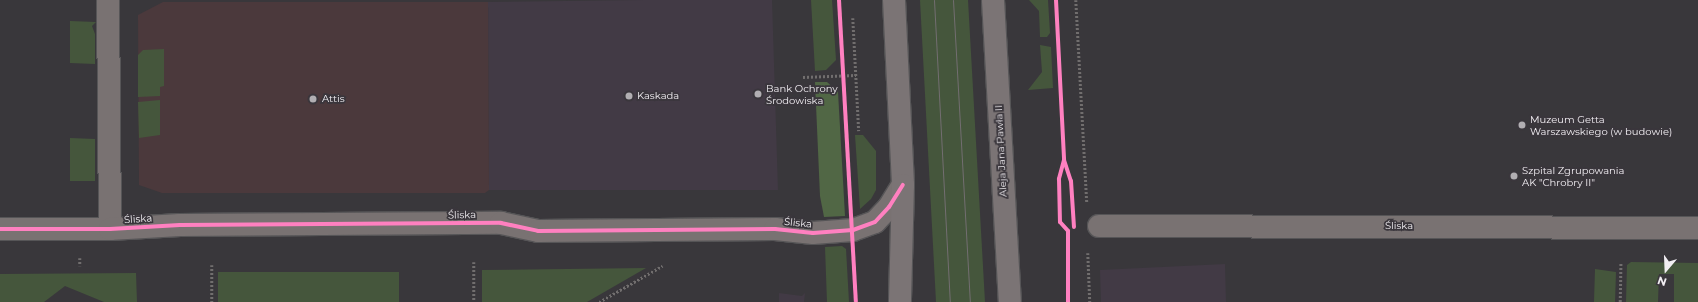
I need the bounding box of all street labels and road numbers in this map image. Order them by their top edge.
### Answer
street label: Aleja Jana Pawła II [993,105,1009,197]
street label: Śliska [448,209,476,221]
street label: Śliska [124,212,152,226]
street label: Śliska [783,216,813,230]
street label: Śliska [1385,220,1413,232]

